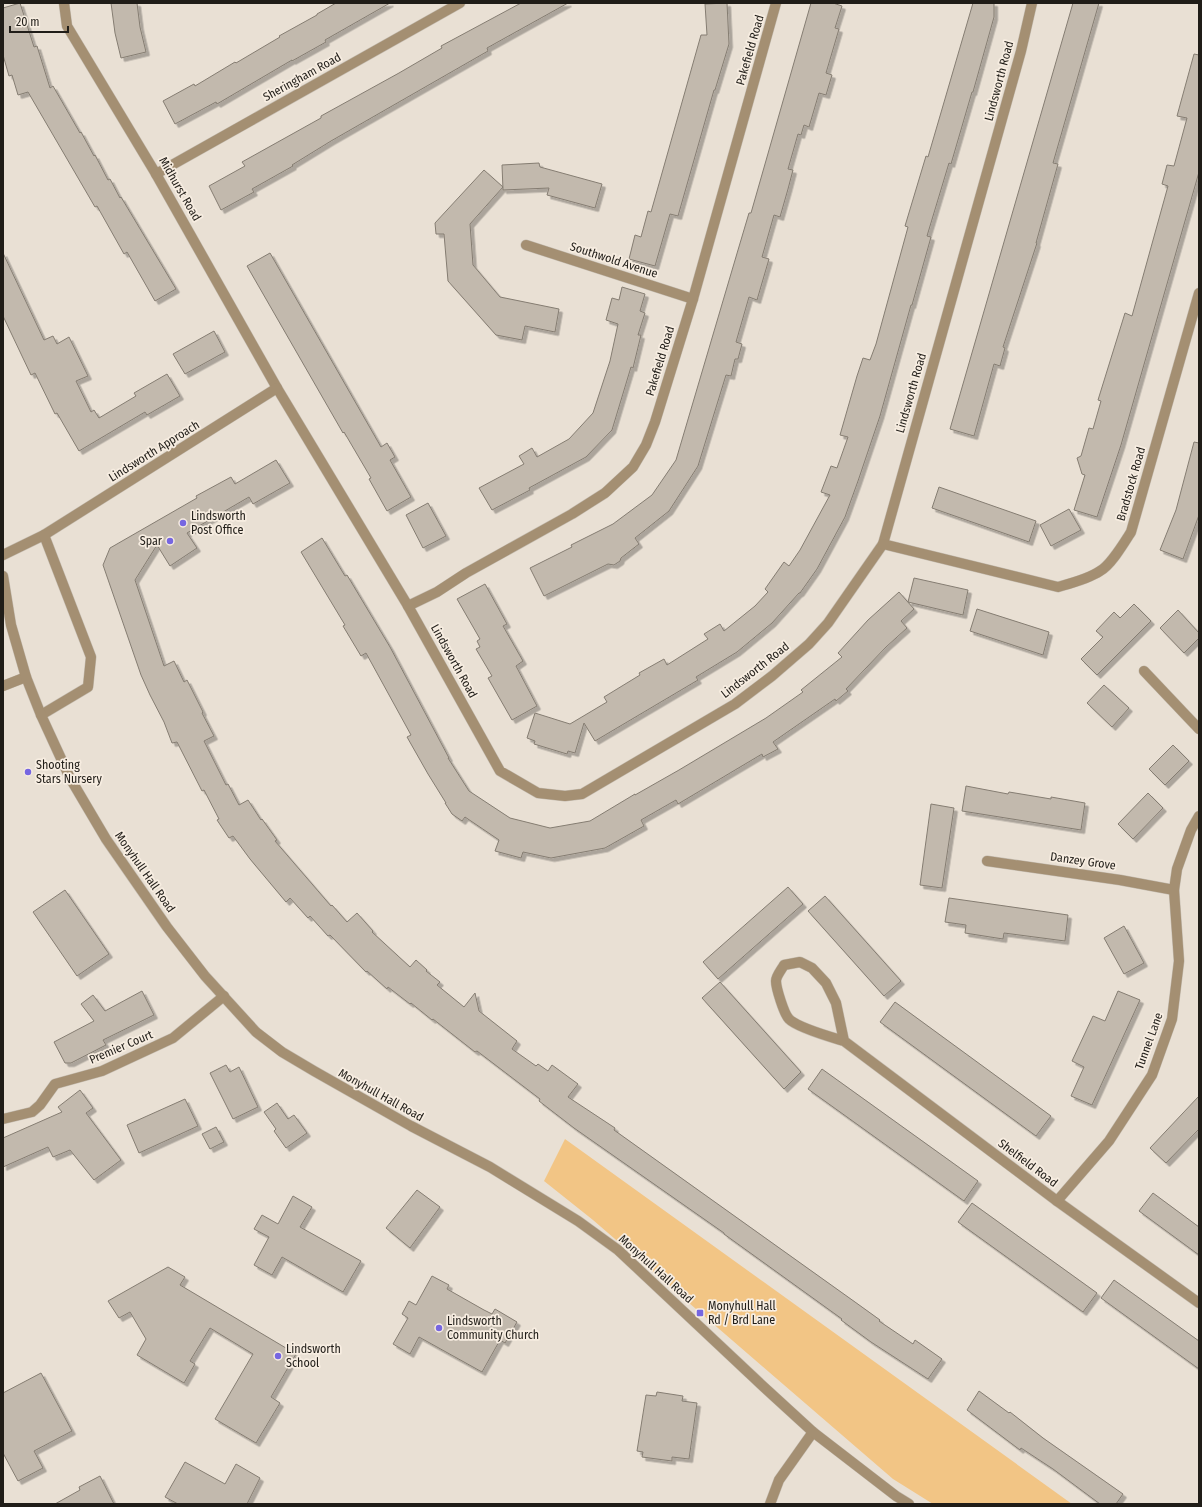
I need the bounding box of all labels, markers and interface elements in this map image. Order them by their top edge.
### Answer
scale bar [10,8,68,34]
street label: Pakefield Road [733,13,767,87]
text: 20 m [16,15,40,29]
street label: Lindsworth Road [982,39,1016,123]
street label: Sheringham Road [261,50,343,104]
street label: Midhurst Road [156,155,204,223]
street label: Southwold Avenue [568,239,660,281]
street label: Pakefield Road [643,324,677,398]
street label: Lindsworth Road [893,351,929,435]
street label: Lindsworth Approach [106,417,202,485]
street label: Bradstock Road [1114,445,1148,523]
place label: Lindsworth Post Office [191,509,246,537]
marker: Lindsworth Post Office [178,518,188,528]
place label: Spar [140,534,163,548]
marker: Spar [165,536,175,546]
street label: Lindsworth Road [428,622,480,700]
street label: Lindsworth Road [718,639,792,701]
place label: Shooting Stars Nursery [36,758,102,786]
marker: Shooting Stars Nursery [23,767,33,777]
street label: Monyhull Hall Road [112,829,178,915]
street label: Danzey Grove [1049,849,1117,873]
street label: Tunnel Lane [1132,1011,1166,1071]
street label: Premier Court [87,1027,155,1067]
street label: Monyhull Hall Road [336,1066,426,1124]
street label: Shelfield Road [996,1136,1060,1190]
street label: Monyhull Hall Road [616,1232,696,1306]
place label: Monyhull Hall Rd / Brd Lane [708,1299,776,1327]
marker: Monyhull Hall Rd / Brd Lane [695,1308,705,1318]
place label: Lindsworth Community Church [447,1314,539,1342]
marker: Lindsworth Community Church [434,1323,444,1333]
place label: Lindsworth School [286,1342,341,1370]
marker: Lindsworth School [273,1351,283,1361]

